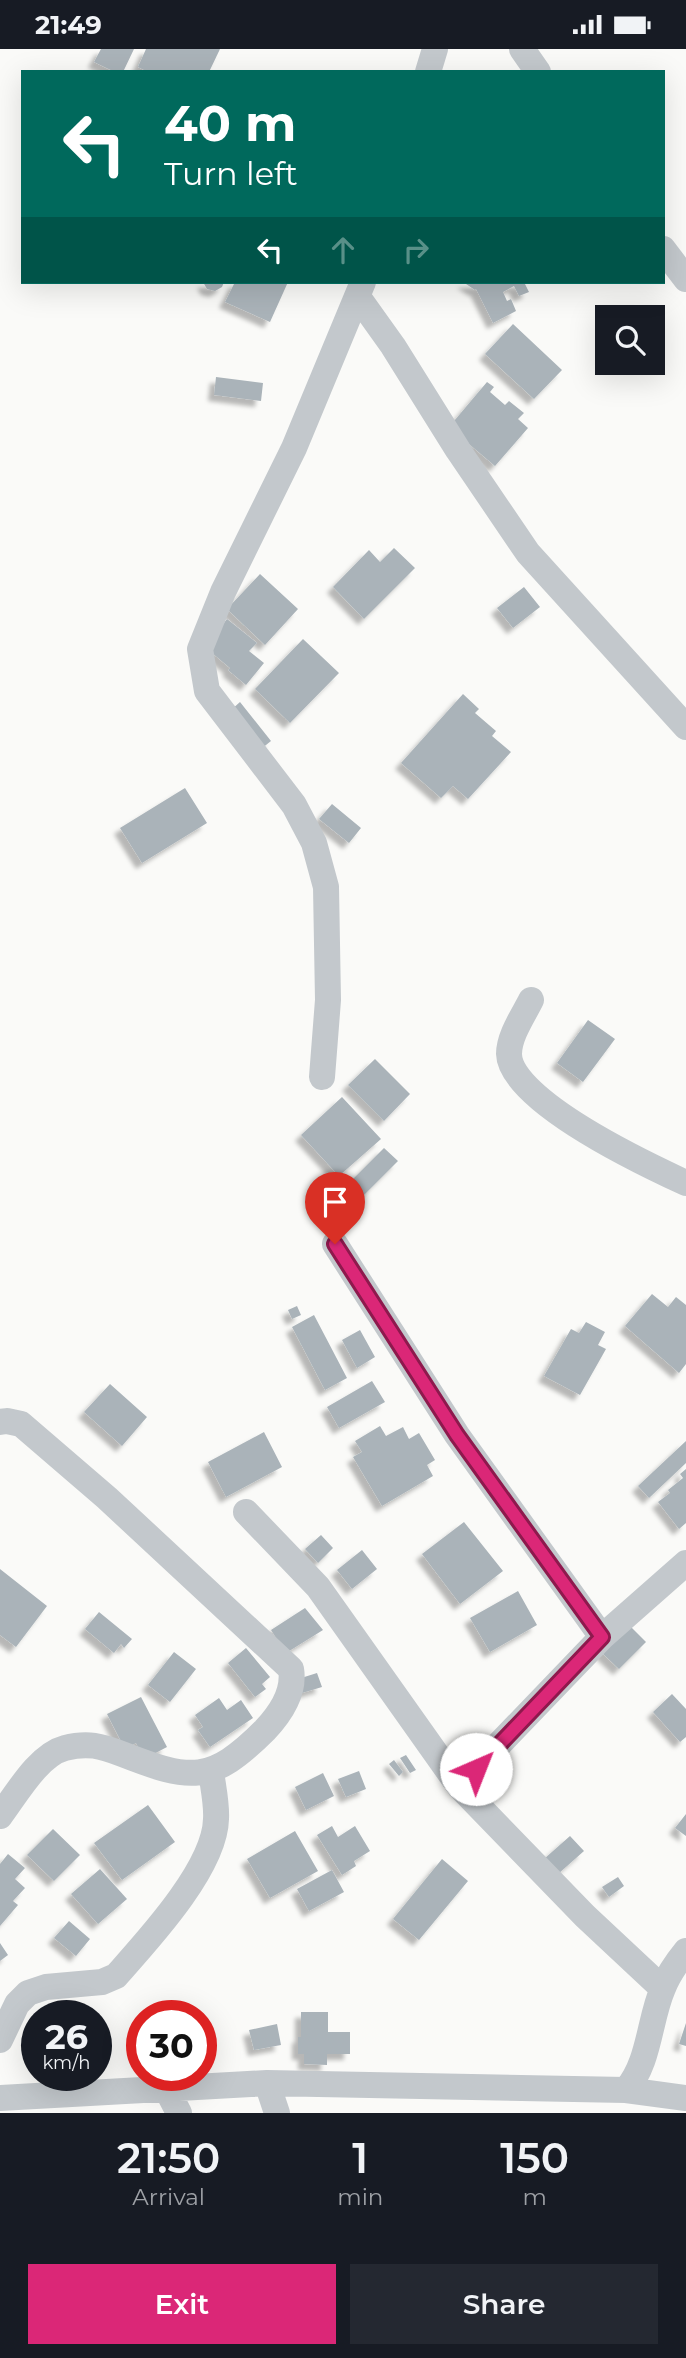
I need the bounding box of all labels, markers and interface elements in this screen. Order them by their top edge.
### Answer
text: 21:49 [35,9,102,41]
text: 40 m [164,94,296,153]
icon: left [49,98,140,189]
text: Turn left [164,154,298,193]
icon: left [251,231,289,269]
icon: ahead [324,231,362,269]
icon: right [397,231,435,269]
map controls [595,305,665,375]
button: search [595,305,665,375]
pin [305,1172,365,1244]
icon: arrive [316,1183,354,1221]
position arrow [439,1732,513,1806]
speed limit sign: 30 [126,2000,217,2091]
text: 26 [45,2015,88,2058]
text: km/h [42,2052,91,2074]
text: 21:50 [117,2132,220,2184]
text: 1 [352,2132,368,2184]
text: 150 [500,2132,569,2184]
text: Arrival [132,2183,205,2211]
text: min [337,2183,383,2211]
text: m [523,2183,547,2211]
button: Exit [28,2264,336,2344]
button: Share [350,2264,658,2344]

